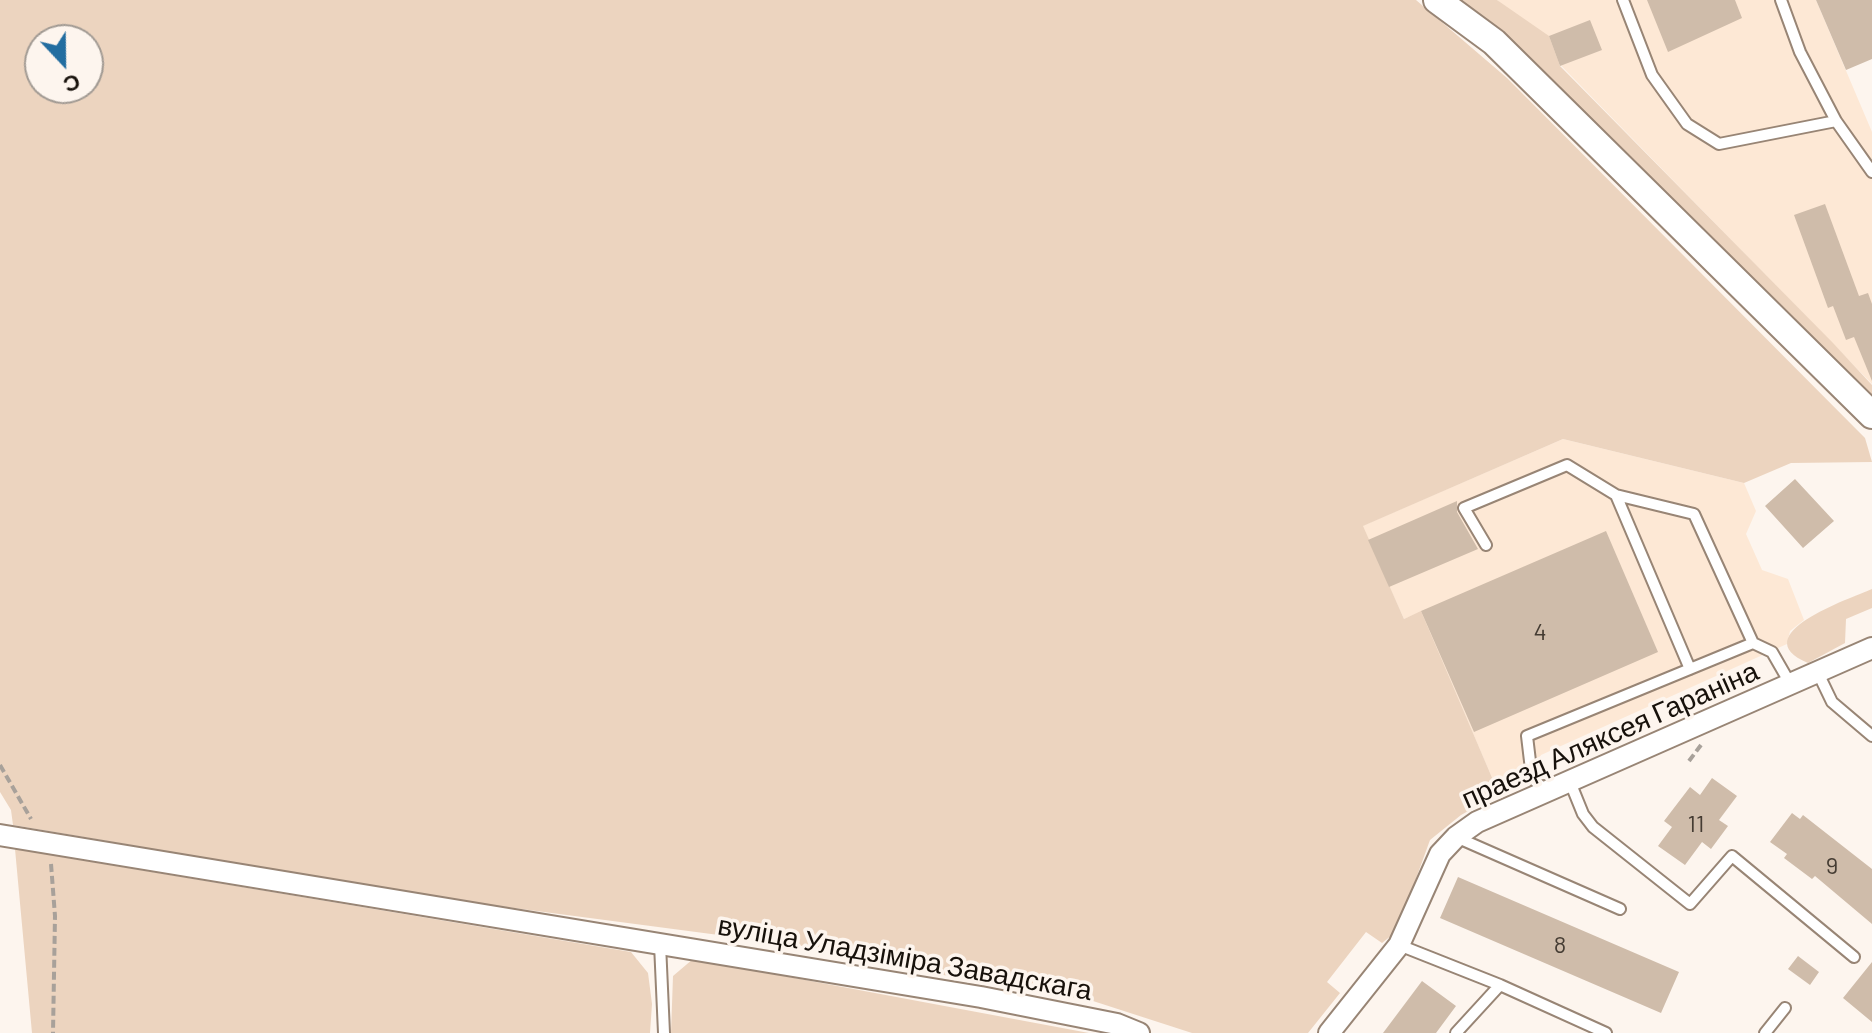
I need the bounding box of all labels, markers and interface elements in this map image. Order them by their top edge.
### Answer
north arrow [24,24,104,104]
text: С [60,69,84,99]
house number: 4 [1533,618,1547,646]
street label: праезд Аляксея Гараніна [1456,654,1764,816]
house number: 11 [1688,810,1704,838]
house number: 9 [1826,852,1838,880]
street label: вуліца Уладзіміра Завадскага [715,909,1095,1007]
house number: 8 [1554,931,1566,959]

